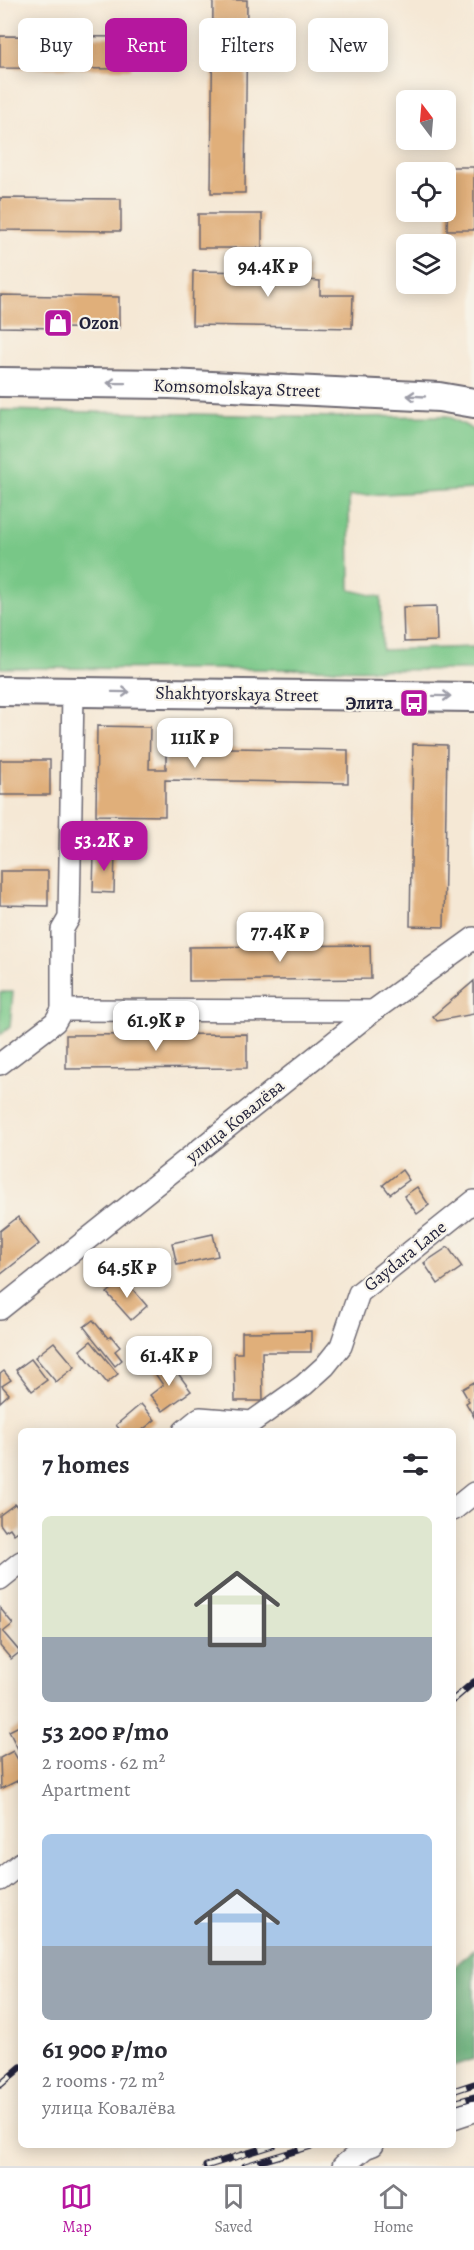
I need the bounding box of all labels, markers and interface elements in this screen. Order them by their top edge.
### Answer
chip: Buy [18,18,93,72]
chip: Rent [105,18,187,72]
chip: Filters [199,18,296,72]
chip: New [308,18,388,72]
north arrow [396,90,456,150]
map controls [396,90,456,294]
button: locate [396,162,456,222]
button: layers [396,234,456,294]
pin: 94.4K ₽ [213,247,323,298]
text: 94.4K ₽ [238,253,298,280]
shop icon: Ozon [42,307,74,339]
place label: Ozon [79,311,119,335]
street label: Komsomolskaya Street [153,373,321,403]
one-way arrow [107,378,127,389]
one-way arrow [407,390,427,401]
street label: Shakhtyorskaya Street [155,681,319,707]
one-way arrow [111,686,131,698]
bus stop icon: Элита [398,687,430,719]
one-way arrow [432,690,452,702]
place label: Элита [345,691,393,715]
pin: 111K ₽ [146,718,244,769]
text: 111K ₽ [171,724,219,751]
pin: 53.2K ₽ [49,821,159,872]
text: 53.2K ₽ [74,827,134,854]
pin: 77.4K ₽ [225,912,335,963]
text: 77.4K ₽ [251,918,309,945]
pin: 61.9K ₽ [101,1001,211,1052]
text: 61.9K ₽ [127,1007,185,1034]
street label: улица Ковалёва [180,1073,290,1169]
street label: Gaydara Lane [359,1215,451,1297]
pin: 64.5K ₽ [72,1248,182,1299]
text: 64.5K ₽ [97,1254,157,1281]
pin: 61.4K ₽ [114,1336,224,1387]
text: 61.4K ₽ [140,1342,198,1369]
text: 7 homes [42,1447,130,1482]
icon: filters [399,1448,432,1481]
icon: home [183,1555,291,1663]
text: 53 200 ₽/mo [42,1714,169,1749]
text: 2 rooms · 62 m² [42,1749,165,1776]
text: Apartment [42,1776,131,1803]
icon: home [183,1873,291,1981]
text: 61 900 ₽/mo [42,2032,168,2067]
text: 2 rooms · 72 m² [42,2067,164,2094]
text: улица Ковалёва [42,2094,176,2121]
tab: Map [60,2180,93,2238]
tab: Saved [214,2180,252,2238]
tab: Home [373,2180,414,2238]

